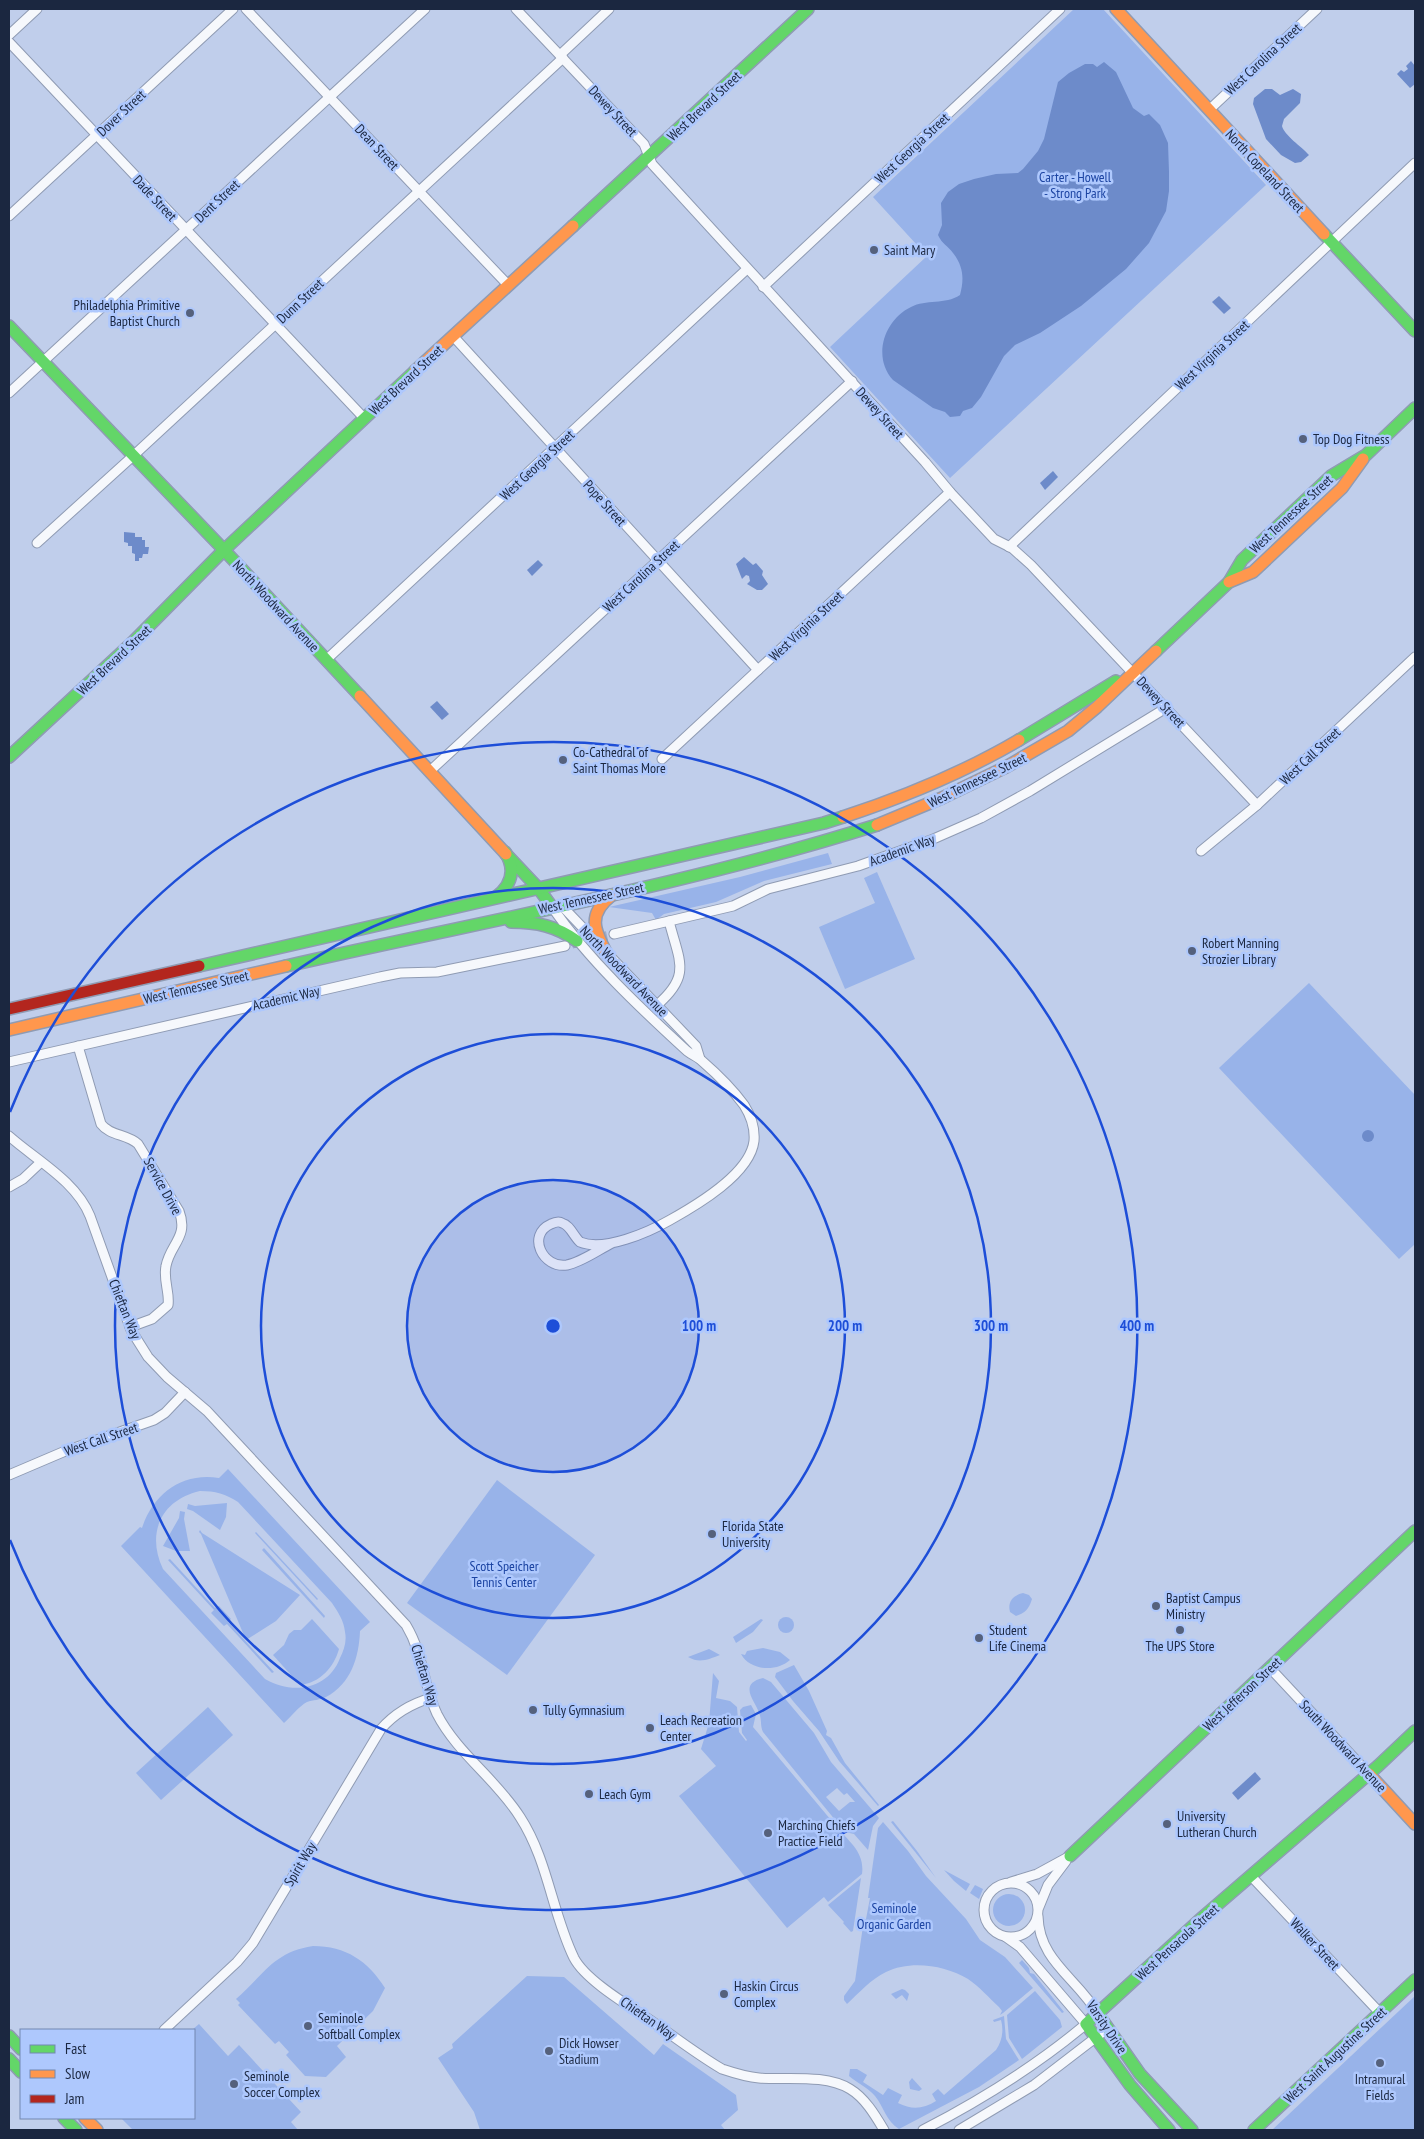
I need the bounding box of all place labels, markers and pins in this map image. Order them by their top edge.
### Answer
place label: Saint Mary [884,241,936,259]
marker: Saint Mary [868,244,880,256]
place label: Philadelphia Primitive Baptist Church [74,296,180,330]
marker: Philadelphia Primitive Baptist Church [184,307,196,319]
place label: Top Dog Fitness [1313,430,1390,448]
marker: Top Dog Fitness [1297,433,1309,445]
place label: Co-Cathedral of Saint Thomas More [573,743,666,777]
marker: Co-Cathedral of Saint Thomas More [557,754,569,766]
place label: Robert Manning Strozier Library [1202,934,1279,968]
marker: Robert Manning Strozier Library [1186,945,1198,957]
centre of rings [544,1317,562,1335]
place label: Florida State University [722,1517,784,1551]
marker: Florida State University [706,1528,718,1540]
place label: Baptist Campus Ministry [1166,1589,1241,1623]
marker: Baptist Campus Ministry [1150,1600,1162,1612]
place label: Student Life Cinema [989,1621,1046,1655]
marker: The UPS Store [1174,1624,1186,1636]
marker: Student Life Cinema [973,1632,985,1644]
place label: The UPS Store [1145,1637,1215,1655]
place label: Tully Gymnasium [543,1701,624,1719]
marker: Tully Gymnasium [527,1704,539,1716]
place label: Leach Recreation Center [660,1711,742,1745]
marker: Leach Recreation Center [644,1722,656,1734]
place label: Leach Gym [599,1785,651,1803]
marker: Leach Gym [583,1788,595,1800]
place label: University Lutheran Church [1177,1807,1257,1841]
place label: Marching Chiefs Practice Field [778,1816,856,1850]
marker: University Lutheran Church [1161,1818,1173,1830]
marker: Marching Chiefs Practice Field [762,1827,774,1839]
place label: Haskin Circus Complex [734,1977,799,2011]
marker: Haskin Circus Complex [718,1988,730,2000]
place label: Seminole Softball Complex [318,2009,400,2043]
marker: Seminole Softball Complex [302,2020,314,2032]
place label: Dick Howser Stadium [559,2034,619,2068]
marker: Dick Howser Stadium [543,2045,555,2057]
marker: Intramural Fields [1374,2057,1386,2069]
place label: Seminole Soccer Complex [244,2067,320,2101]
place label: Intramural Fields [1355,2070,1406,2104]
marker: Seminole Soccer Complex [228,2078,240,2090]

